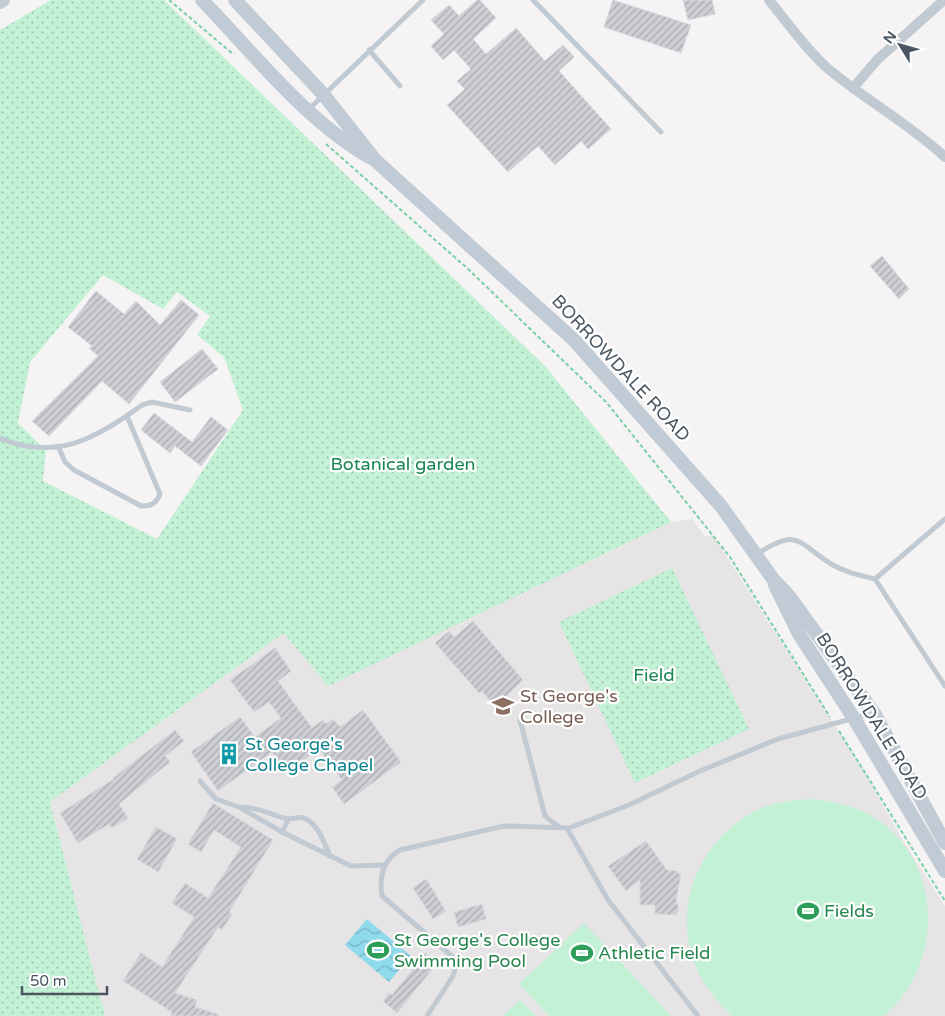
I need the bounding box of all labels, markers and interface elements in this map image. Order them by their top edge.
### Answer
north arrow [875,20,925,70]
text: N [880,28,900,47]
street label: BORROWDALE ROAD [547,290,695,446]
park label: Botanical garden [330,453,476,475]
street label: BORROWDALE ROAD [812,628,932,804]
park label: Field [633,664,675,686]
place label: St George's College [520,685,618,728]
school or university icon: St George's College [490,693,516,719]
place label: St George's College Chapel [245,733,373,776]
building icon: St George's College Chapel [216,741,242,767]
sports icon: Fields [795,898,821,924]
place label: Fields [824,900,874,922]
place label: St George's College Swimming Pool [394,929,560,972]
sports icon: St George's College Swimming Pool [365,937,391,963]
sports icon: Athletic Field [569,940,595,966]
place label: Athletic Field [598,942,710,964]
scale bar [22,964,108,996]
text: 50 m [30,972,67,990]

